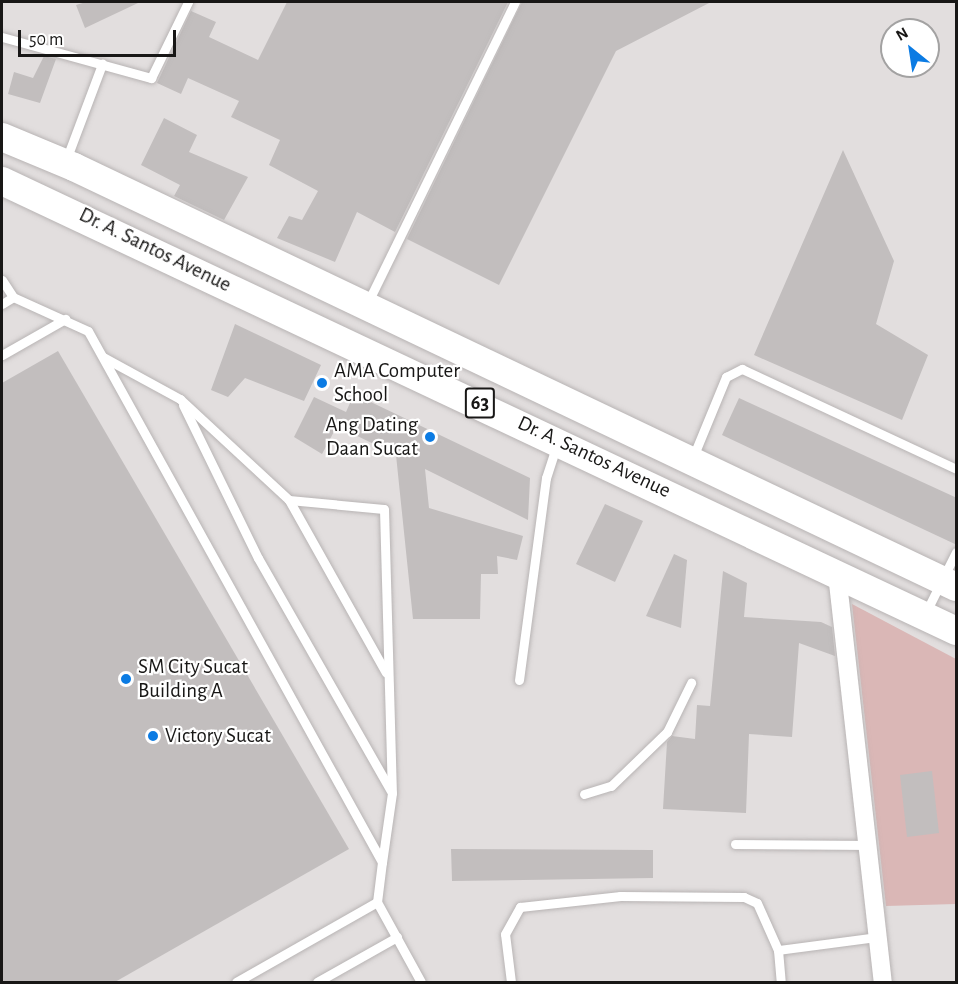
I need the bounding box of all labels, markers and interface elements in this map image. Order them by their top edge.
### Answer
scale bar [21,18,178,56]
north arrow [880,18,940,78]
text: N [893,24,911,44]
text: 50 m [29,31,63,49]
street label: Dr. A. Santos Avenue [75,202,235,298]
place label: AMA Computer School [334,358,460,408]
marker: AMA Computer School [315,376,329,390]
road number: 63 [464,386,496,420]
street label: Dr. A. Santos Avenue [513,410,675,504]
place label: Ang Dating Daan Sucat [325,412,418,462]
marker: Ang Dating Daan Sucat [423,430,437,444]
place label: SM City Sucat Building A [138,654,248,704]
marker: SM City Sucat Building A [119,672,133,686]
place label: Victory Sucat [165,723,271,749]
marker: Victory Sucat [146,729,160,743]

